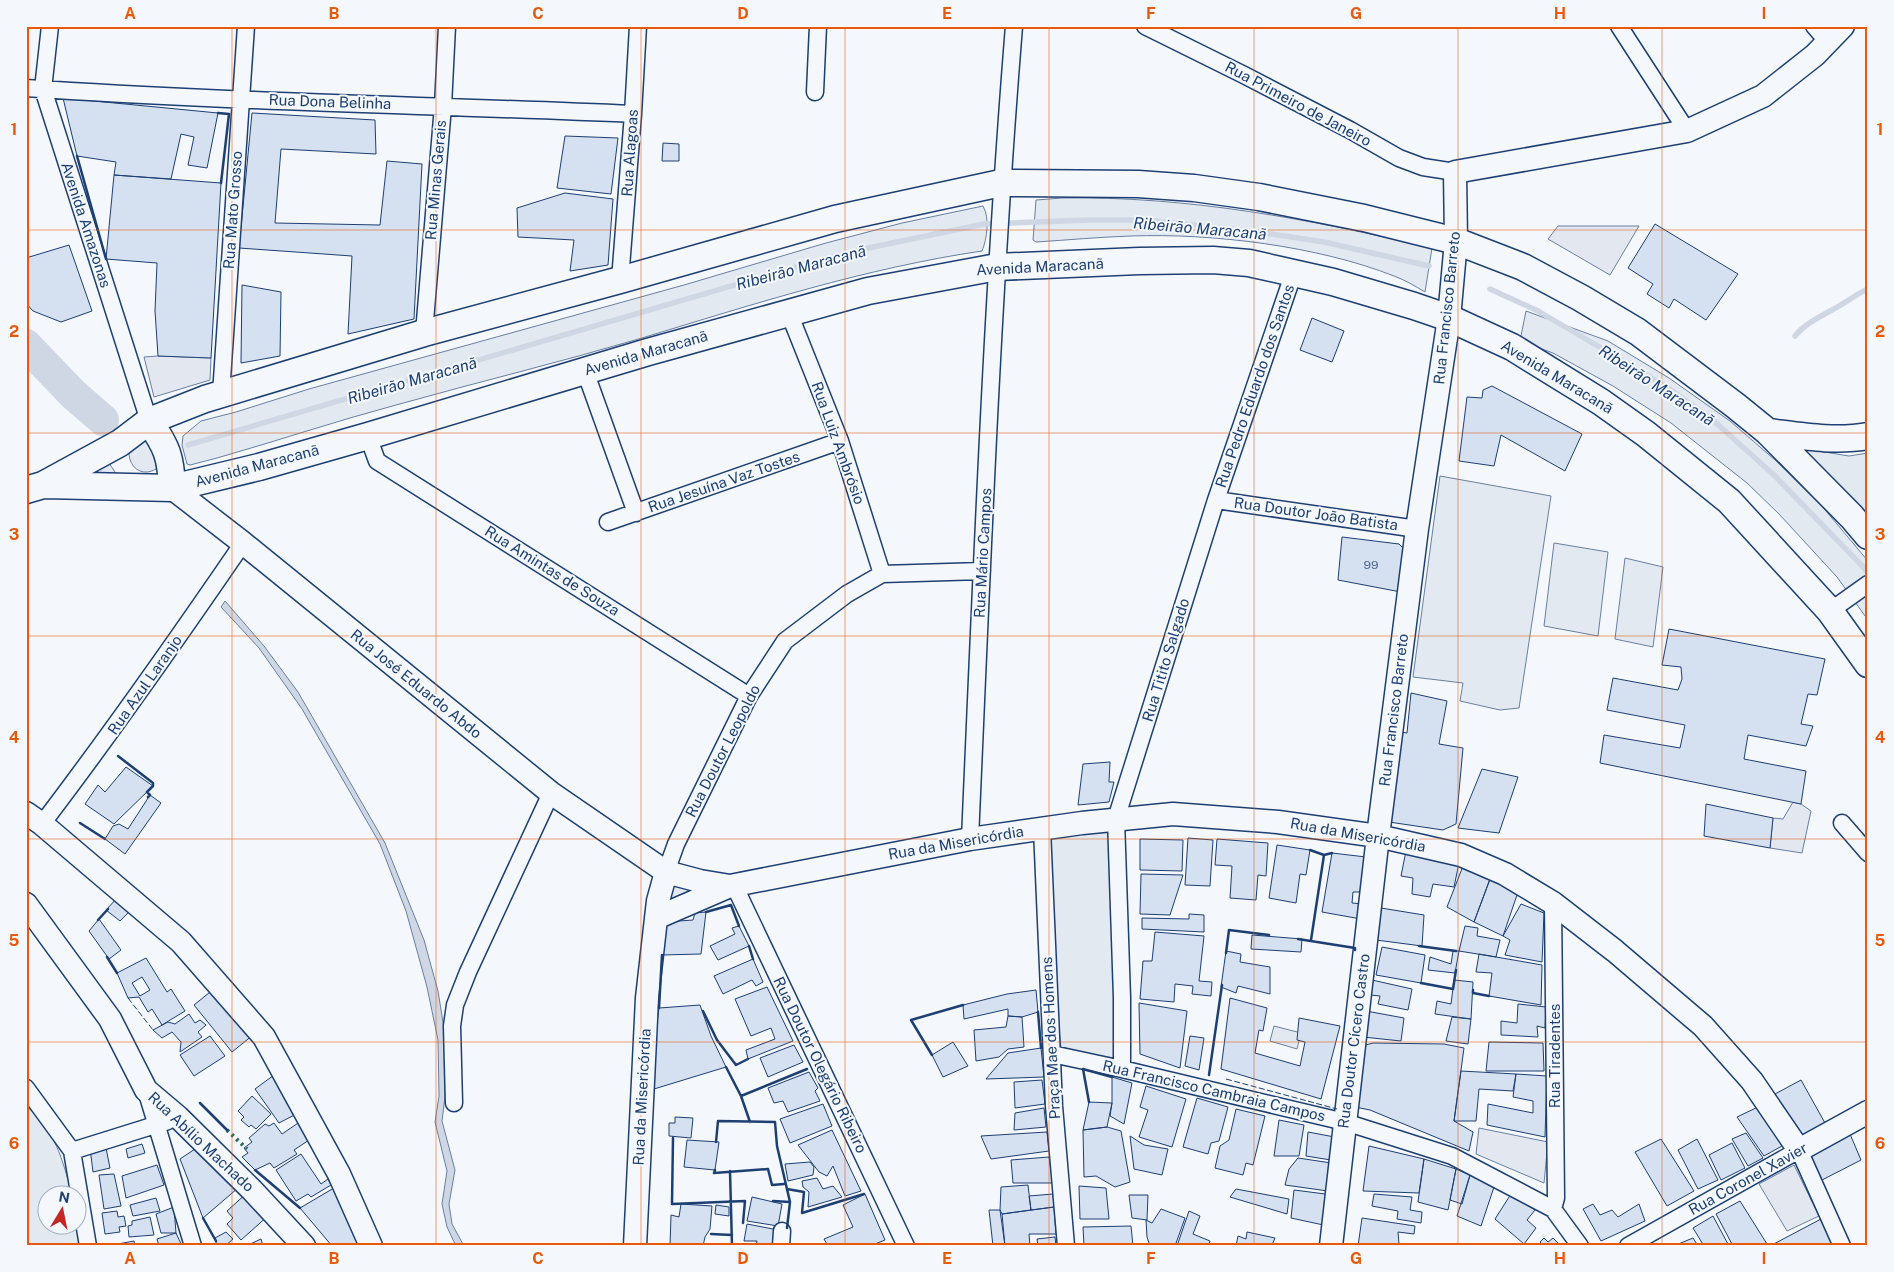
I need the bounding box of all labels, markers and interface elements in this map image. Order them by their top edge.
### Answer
text: A [124,4,136,23]
text: B [329,4,340,23]
text: C [532,4,544,23]
text: D [737,4,749,23]
text: E [942,4,952,23]
text: F [1146,4,1156,23]
text: G [1350,4,1362,23]
text: H [1554,4,1566,23]
text: I [1762,4,1766,23]
street label: Rua Primeiro de Janeiro [1222,58,1374,149]
street label: Rua Dona Belinha [268,91,392,112]
street label: Rua Alagoas [618,109,641,197]
street label: Rua Minas Gerais [422,119,449,241]
text: 1 [11,120,17,139]
text: 1 [1877,120,1883,139]
street label: Rua Mato Grosso [220,150,245,270]
street label: Avenida Amazonas [58,160,115,290]
water label: Ribeirão Maracanã [1132,213,1268,244]
street label: Rua Francisco Barreto [1430,231,1463,385]
water label: Ribeirão Maracanã [734,241,868,294]
street label: Avenida Maracanã [976,255,1104,278]
street label: Rua Pedro Eduardo dos Santos [1212,282,1297,490]
text: 2 [9,322,19,341]
text: 2 [1875,322,1885,341]
street label: Avenida Maracanã [582,327,710,378]
street label: Avenida Maracanã [1498,336,1616,417]
water label: Ribeirão Maracanã [1595,341,1718,430]
water label: Ribeirão Maracanã [345,353,479,408]
street label: Rua Luiz Ambrósio [808,379,869,506]
street label: Avenida Maracanã [193,441,321,490]
street label: Rua Jesuína Vaz Tostes [646,448,802,515]
street label: Rua Mário Campos [971,487,994,618]
street label: Rua Doutor João Batista [1233,494,1399,533]
street label: Rua Amintas de Souza [482,522,623,619]
text: 3 [9,525,19,544]
text: 3 [1875,525,1885,544]
house number: 99 [1364,558,1378,572]
street label: Rua Titito Salgado [1139,596,1192,724]
street label: Rua José Eduardo Abdo [347,626,485,742]
street label: Rua Azul Laranjo [104,632,185,738]
street label: Rua Francisco Barreto [1376,633,1411,787]
street label: Rua Doutor Leopoldo [682,682,763,820]
text: 4 [9,728,20,747]
text: 4 [1875,728,1886,747]
street label: Rua da Misericórdia [1289,814,1427,855]
street label: Rua da Misericórdia [887,822,1025,863]
text: 5 [9,931,20,950]
text: 5 [1875,931,1886,950]
street label: Rua Doutor Cícero Castro [1334,952,1373,1129]
street label: Praça Mae dos Homens [1038,956,1063,1120]
street label: Rua Doutor Olegário Ribeiro [770,974,871,1156]
street label: Rua Tiradentes [1546,1004,1563,1108]
street label: Rua da Misericórdia [629,1028,654,1166]
street label: Rua Francisco Cambraia Campos [1101,1057,1327,1124]
street label: Rua Abílio Machado [145,1088,258,1195]
text: 6 [9,1134,19,1153]
text: 6 [1875,1134,1885,1153]
street label: Rua Coronel Xavier [1685,1139,1810,1218]
north arrow [38,1184,88,1234]
text: N [57,1188,71,1206]
text: A [124,1249,136,1268]
text: B [329,1249,340,1268]
text: C [532,1249,544,1268]
text: D [737,1249,749,1268]
text: E [942,1249,952,1268]
text: F [1146,1249,1156,1268]
text: G [1350,1249,1362,1268]
text: H [1554,1249,1566,1268]
text: I [1762,1249,1766,1268]

